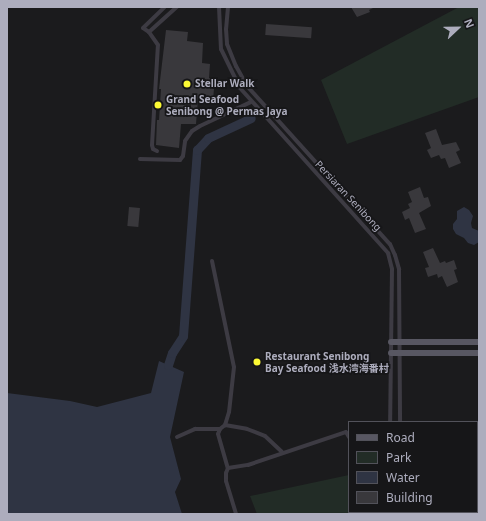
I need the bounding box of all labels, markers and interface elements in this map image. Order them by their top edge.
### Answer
north arrow [438,8,478,48]
text: N [461,16,478,30]
place label: Stellar Walk [195,78,254,90]
marker: Stellar Walk [182,79,192,89]
place label: Grand Seafood Senibong @ Permas Jaya [166,93,288,116]
marker: Grand Seafood Senibong @ Permas Jaya [153,100,163,110]
street label: Persiaran Senibong [312,158,384,234]
place label: Restaurant Senibong Bay Seafood 浅水湾海番村 [265,350,389,374]
marker: Restaurant Senibong Bay Seafood 浅水湾海番村 [252,357,262,367]
legend [348,421,478,513]
text: Road [386,429,415,446]
text: Park [386,449,411,466]
text: Water [386,469,420,486]
text: Building [386,489,433,506]

